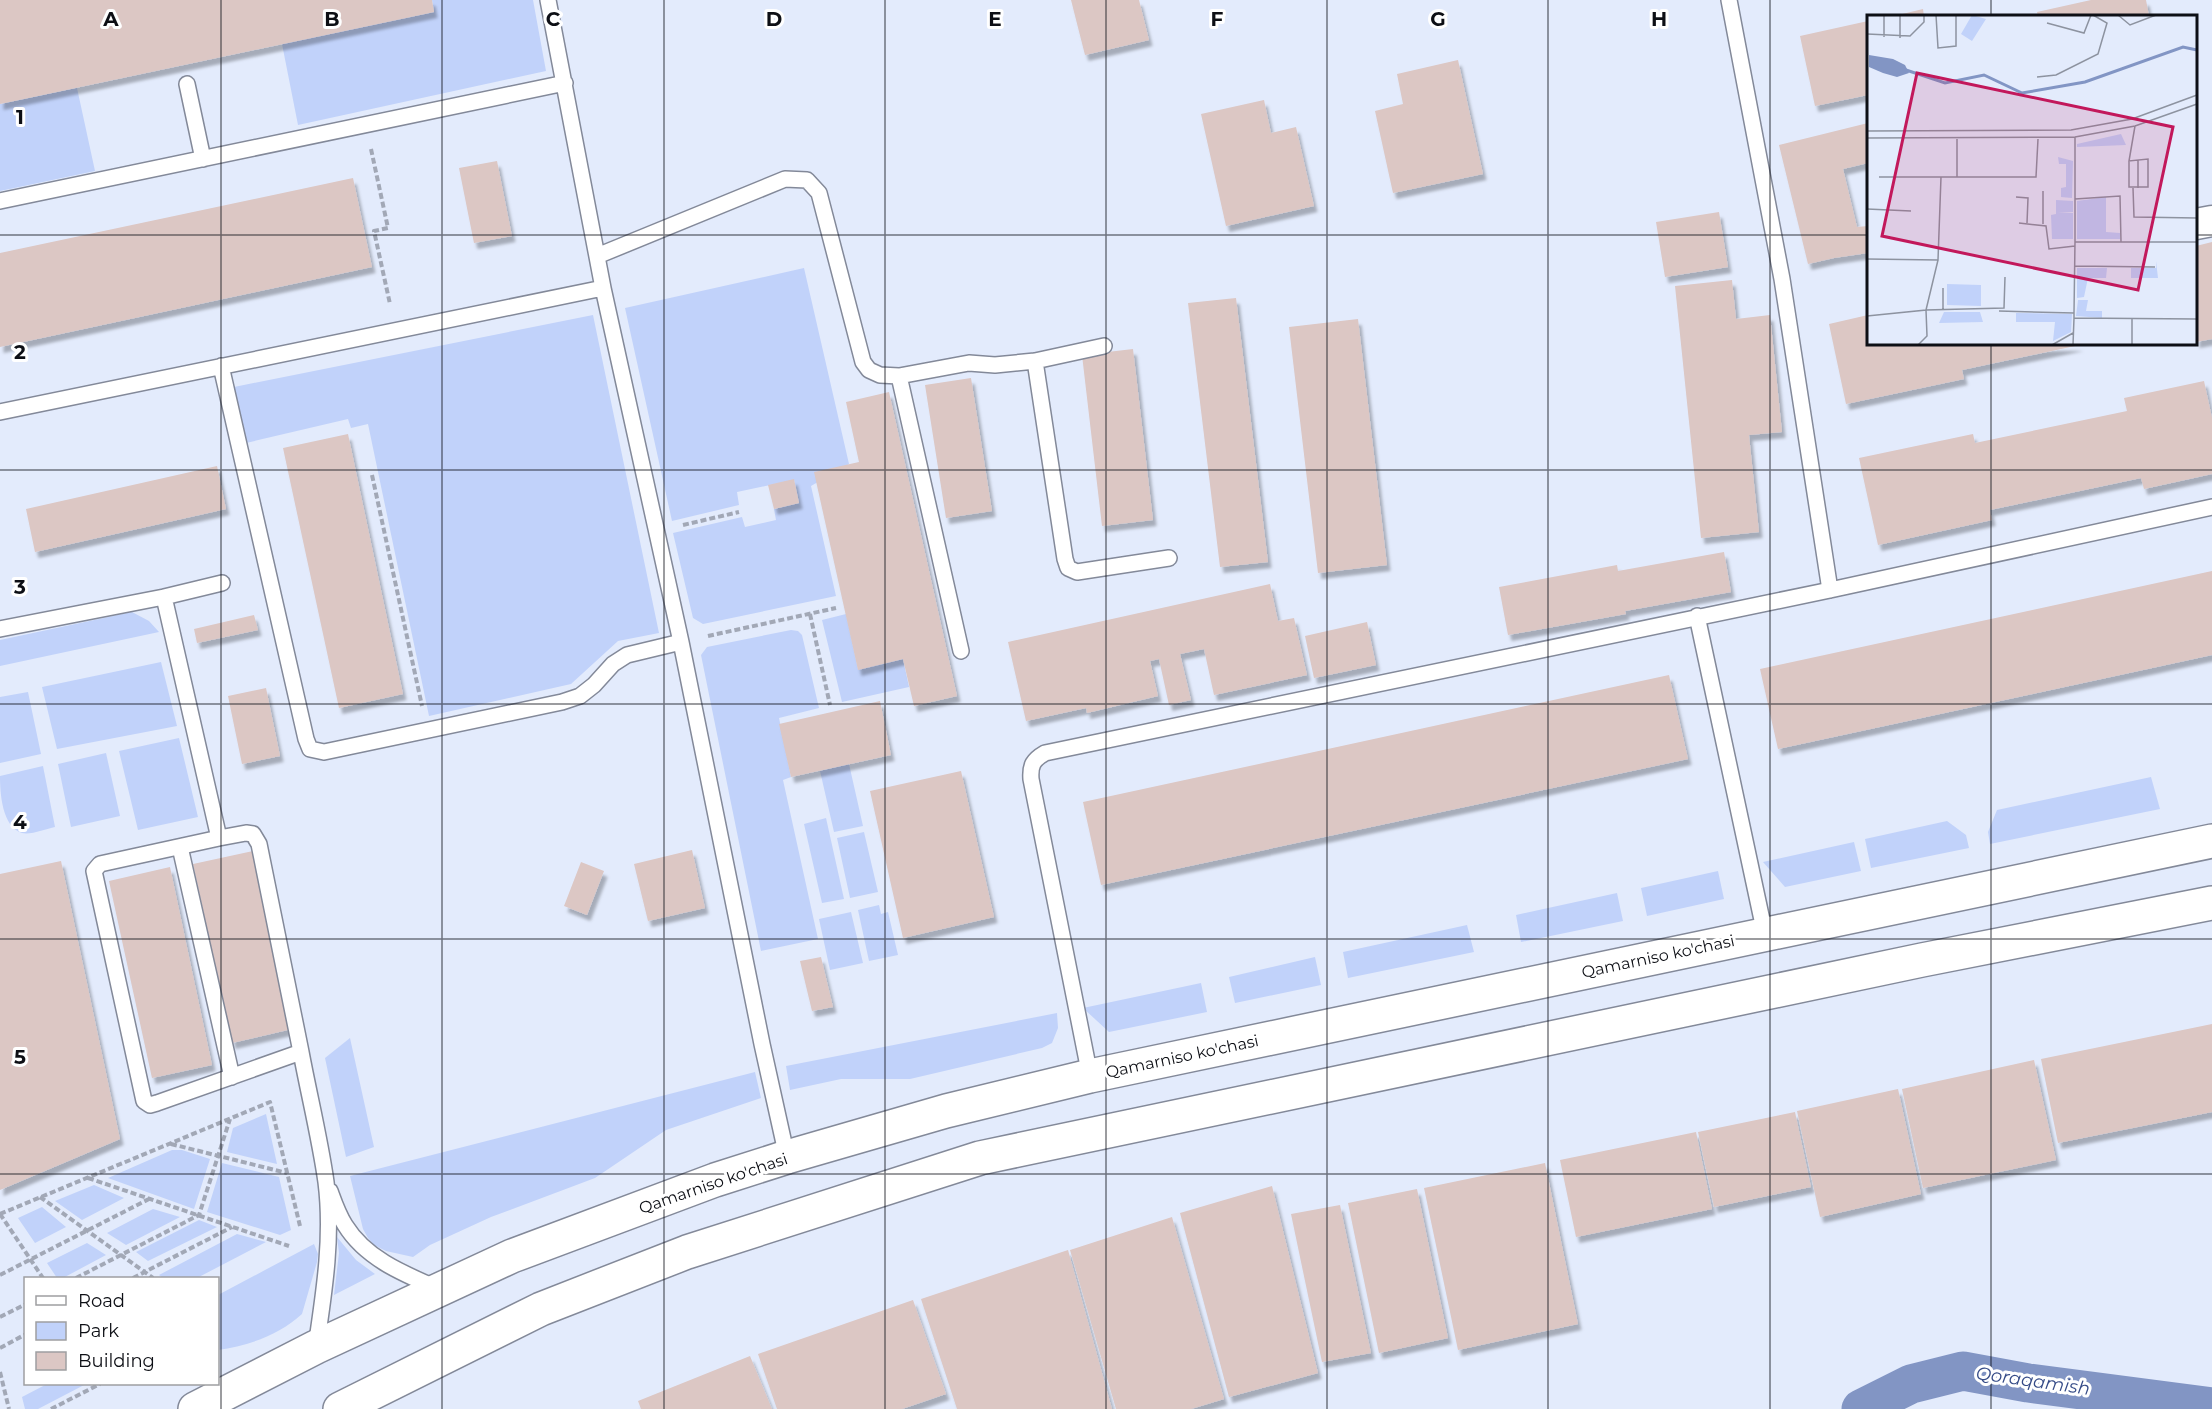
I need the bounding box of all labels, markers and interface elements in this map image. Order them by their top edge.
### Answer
text: A [102,7,119,31]
text: B [324,7,340,31]
text: C [546,7,561,31]
text: D [766,7,782,31]
text: E [988,7,1002,31]
text: F [1211,7,1224,31]
text: G [1430,7,1446,31]
text: H [1651,7,1667,31]
inset map [1867,15,2197,345]
text: 1 [16,105,24,129]
text: 2 [14,340,26,364]
text: 3 [13,575,26,599]
text: 4 [13,810,27,834]
street label: Qamarniso ko'chasi [1580,931,1736,982]
street label: Qamarniso ko'chasi [1104,1031,1260,1082]
text: 5 [14,1045,26,1069]
street label: Qamarniso ko'chasi [636,1149,790,1218]
legend [24,1277,219,1385]
text: Road [78,1290,125,1312]
text: Park [78,1320,119,1342]
text: Building [78,1350,155,1372]
water label: Qoraqamish [1975,1362,2091,1400]

